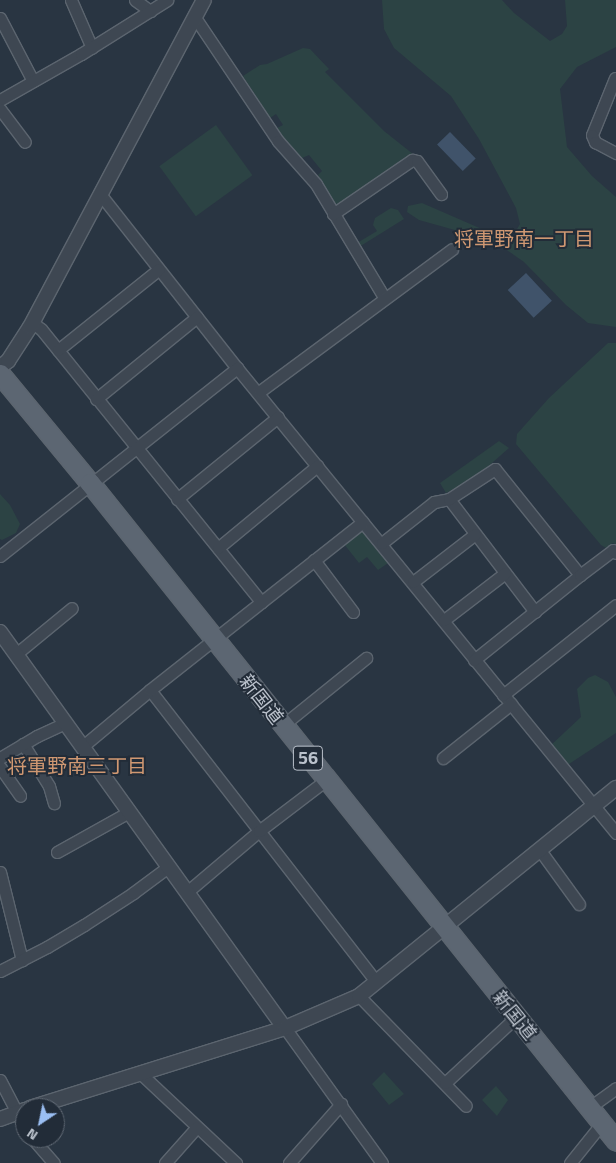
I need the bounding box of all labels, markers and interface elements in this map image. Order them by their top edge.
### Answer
district label: 将軍野南一丁目 [454,226,594,250]
street label: 新国道 [235,670,289,728]
road number: 56 [292,742,324,774]
district label: 将軍野南三丁目 [7,753,147,777]
street label: 新国道 [488,986,542,1044]
north arrow [15,1098,65,1148]
text: N [22,1124,42,1146]

